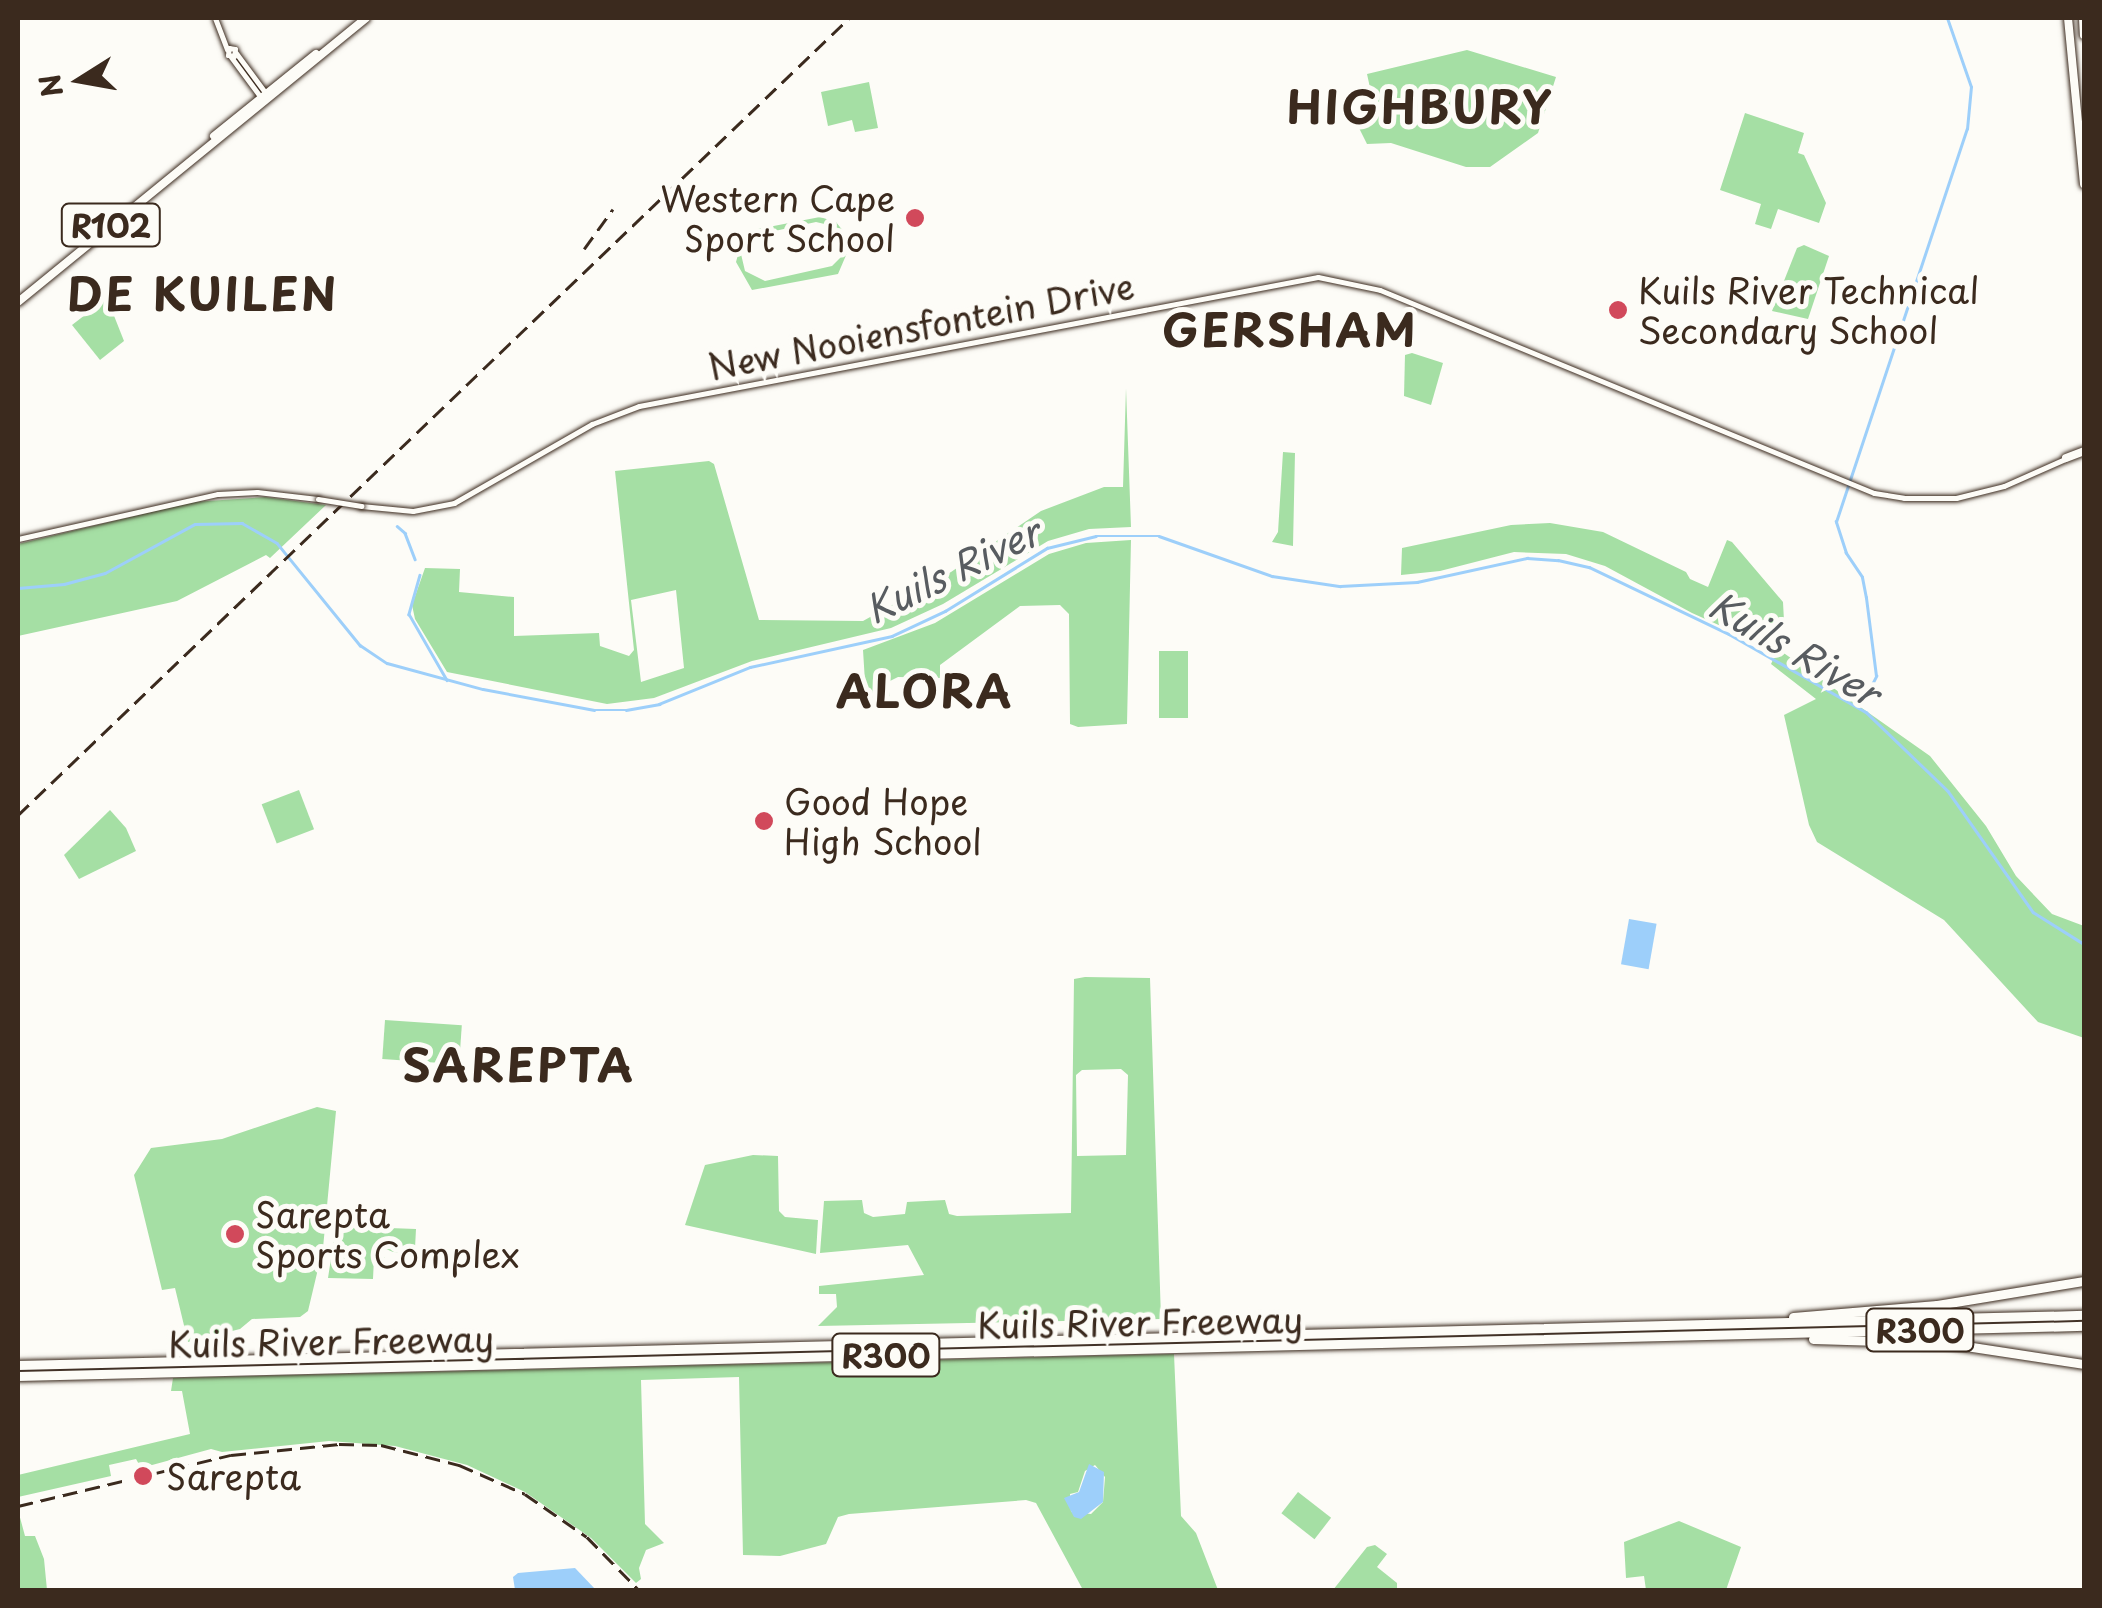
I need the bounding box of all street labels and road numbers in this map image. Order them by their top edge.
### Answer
road number: R102 [58,198,164,252]
street label: New Nooiensfontein Drive [702,264,1140,388]
street label: Kuils River Freeway [975,1298,1305,1346]
road number: R300 [1865,1303,1975,1357]
street label: Kuils River Freeway [166,1317,496,1365]
road number: R300 [831,1328,941,1382]

